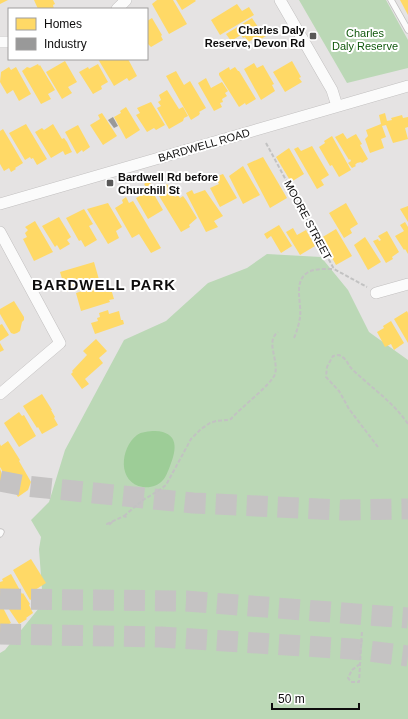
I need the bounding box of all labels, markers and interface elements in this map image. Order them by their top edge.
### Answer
legend [8,8,148,60]
text: Homes [44,17,82,31]
place label: Charles Daly Reserve, Devon Rd [205,24,306,49]
park label: Charles Daly Reserve [332,27,398,52]
marker: Charles Daly Reserve, Devon Rd [308,31,318,41]
text: Industry [44,37,87,51]
street label: BARDWELL ROAD [157,126,251,164]
place label: Bardwell Rd before Churchill St [118,171,218,196]
marker: Bardwell Rd before Churchill St [105,178,115,188]
street label: MOORE STREET [282,178,334,262]
district label: BARDWELL PARK [32,276,176,293]
scale bar [272,685,359,711]
text: 50 m [278,692,305,706]

